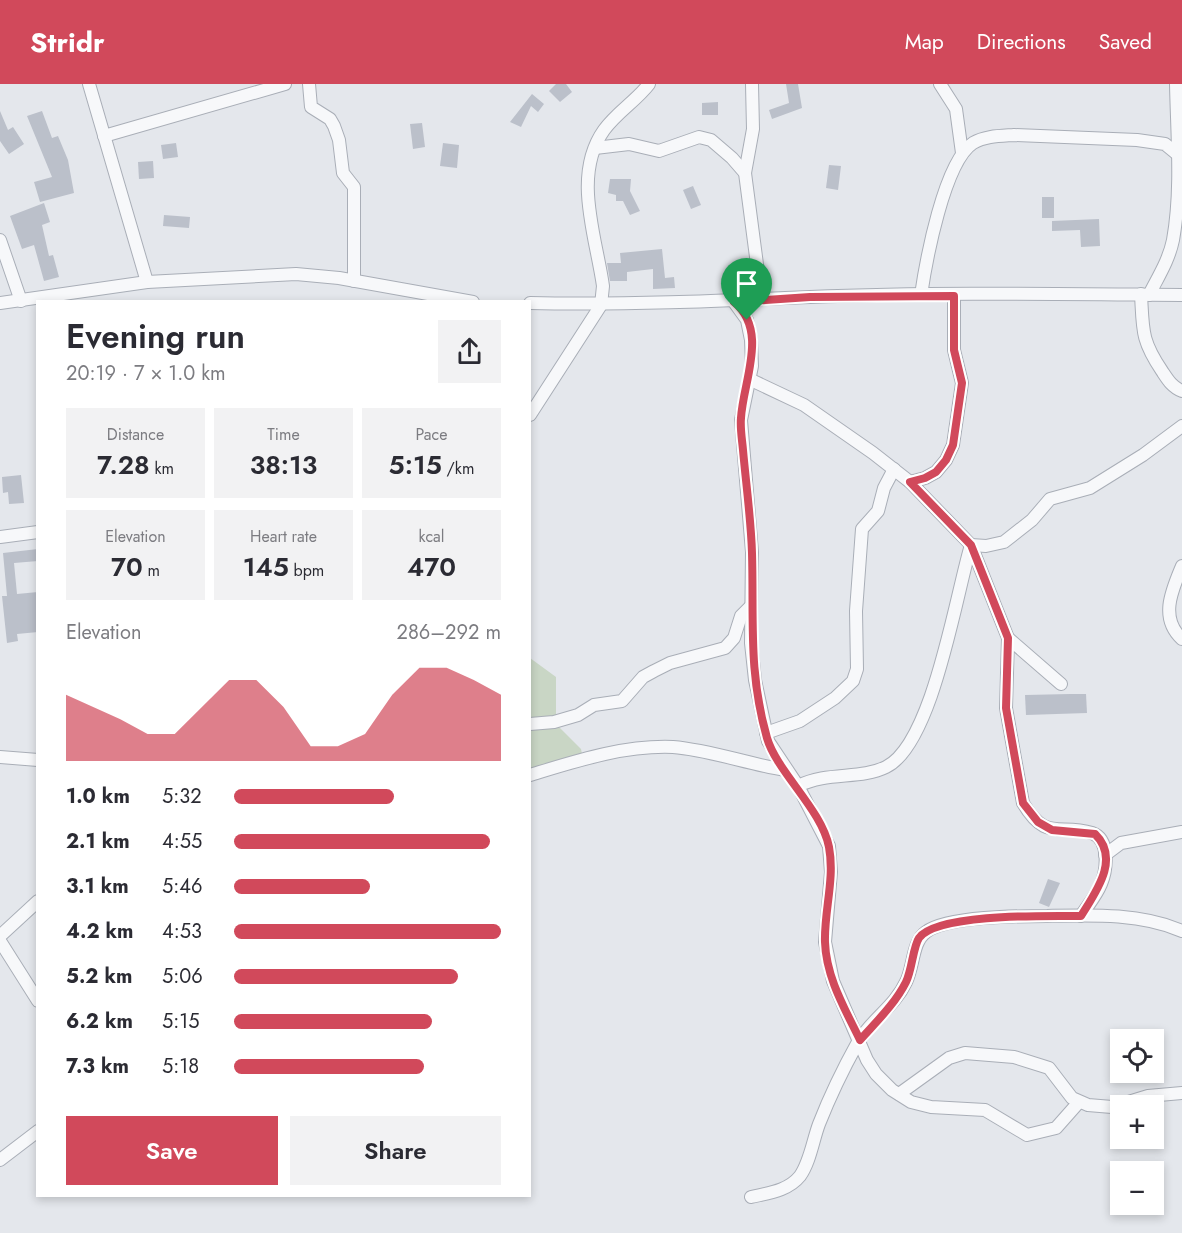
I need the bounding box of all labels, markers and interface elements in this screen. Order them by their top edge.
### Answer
text: Stridr [30,22,104,63]
text: Map [905,27,944,57]
text: Directions [977,27,1066,57]
text: Saved [1099,27,1152,57]
pin [721,258,772,320]
icon: arrive [730,267,763,300]
text: Evening run [66,313,245,360]
button: share [438,320,501,383]
text: 20:19 · 7 × 1.0 km [66,359,226,388]
text: Distance [107,423,164,446]
text: Time [267,423,300,446]
text: Pace [416,423,447,446]
text: 7.28 [97,446,150,484]
text: 38:13 [250,446,317,484]
text: 5:15 [389,446,442,484]
text: km [150,457,174,480]
text: /km [442,457,474,480]
text: Elevation [105,525,166,548]
text: Heart rate [250,525,317,548]
text: kcal [419,525,444,548]
text: 70 [111,548,143,586]
text: 145 [243,548,289,586]
text: 470 [407,548,456,586]
text: m [143,559,160,582]
text: bpm [289,559,324,582]
text: Elevation [66,618,141,647]
text: 286–292 m [397,618,501,647]
text: 1.0 km [66,782,130,811]
text: 5:32 [162,782,202,811]
text: 2.1 km [66,827,130,856]
text: 4:55 [162,827,202,856]
text: 3.1 km [66,872,129,901]
text: 5:46 [162,872,202,901]
text: 4.2 km [66,917,133,946]
text: 4:53 [162,917,202,946]
text: 5.2 km [66,962,132,991]
text: 5:06 [162,962,203,991]
text: 6.2 km [66,1007,133,1036]
text: 5:15 [162,1007,200,1036]
map controls [1110,1029,1164,1215]
button: locate [1110,1029,1164,1083]
text: 7.3 km [66,1052,129,1081]
text: 5:18 [162,1052,199,1081]
button: + [1110,1095,1164,1149]
button: Save [66,1116,278,1185]
button: Share [290,1116,501,1185]
button: − [1110,1161,1164,1215]

